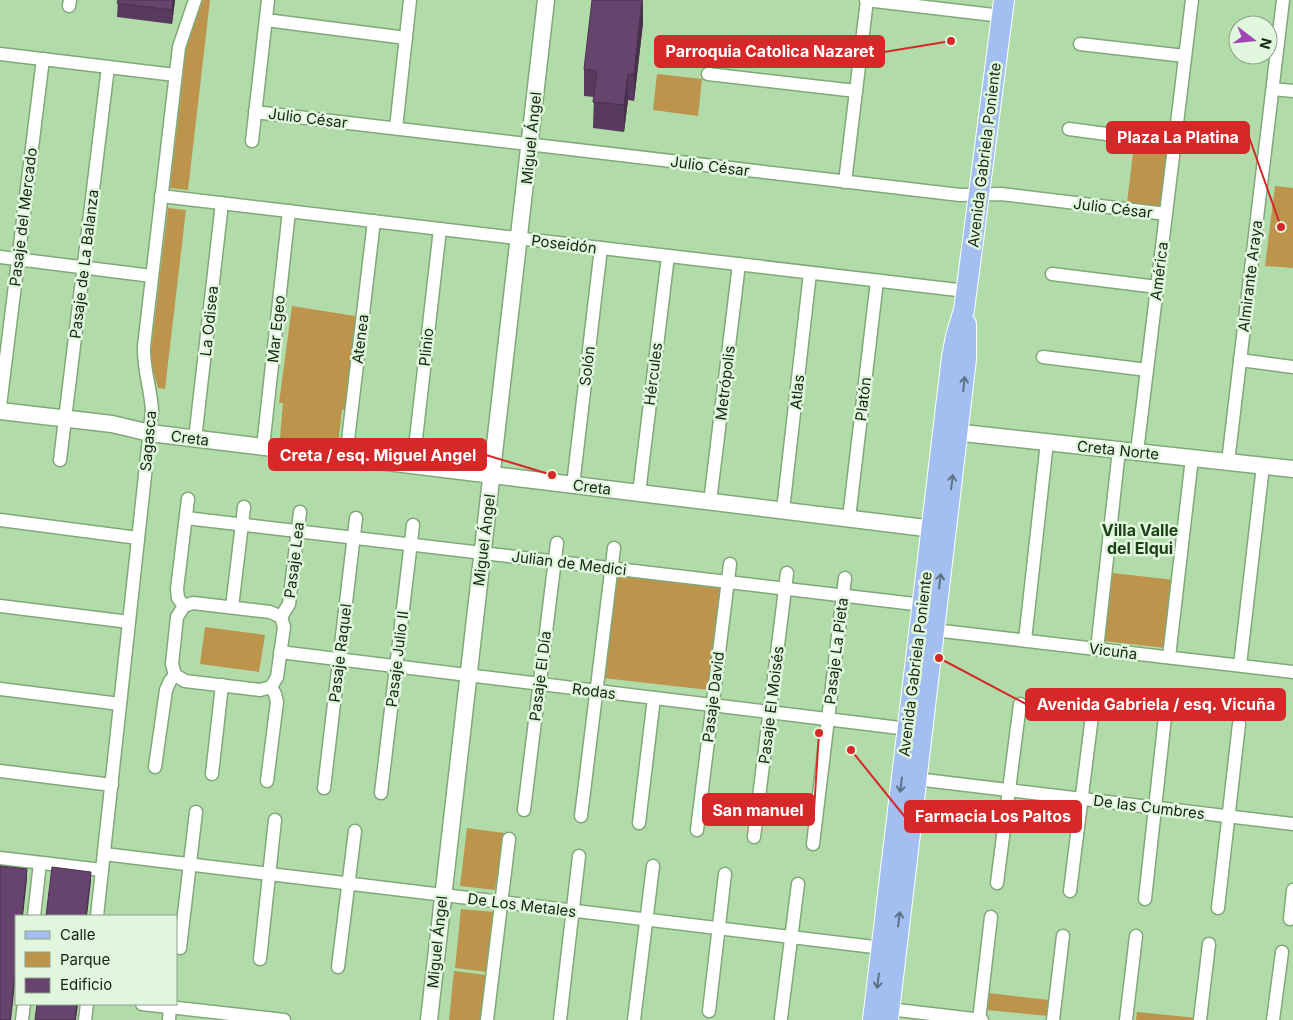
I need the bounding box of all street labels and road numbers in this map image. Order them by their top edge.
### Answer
street label: Avenida Gabriela Poniente [963,62,1005,248]
street label: Miguel Ángel [517,91,545,185]
street label: Julio César [267,104,349,132]
street label: Pasaje del Mercado [5,146,41,288]
street label: Julio César [669,152,751,180]
street label: Pasaje de La Balanza [65,188,103,340]
street label: Julio César [1072,194,1154,222]
street label: Almirante Araya [1234,219,1266,333]
street label: Poseidón [530,231,598,257]
street label: América [1146,241,1172,301]
street label: La Odisea [196,285,222,357]
street label: Mar Egeo [263,294,289,364]
street label: Atenea [348,313,372,365]
street label: Plinio [415,327,437,367]
street label: Hércules [640,341,666,406]
street label: Solón [575,345,599,387]
street label: Metrópolis [711,345,739,421]
street label: Atlas [786,374,808,410]
street label: Platón [851,376,875,422]
street label: Sagasca [136,410,160,472]
street label: Creta [170,426,210,450]
street label: Creta Norte [1076,436,1160,464]
street label: Creta [572,475,612,499]
street label: Miguel Ángel [469,493,499,587]
street label: Pasaje Lea [280,521,308,599]
street label: Julian de Medici [510,547,628,579]
street label: Avenida Gabriela Poniente [894,571,936,757]
street label: Pasaje La Pieta [820,597,852,705]
street label: Pasaje Raquel [325,603,355,703]
street label: Pasaje Julio II [382,610,412,708]
street label: Pasaje El Día [525,630,555,722]
street label: Vicuña [1088,639,1138,663]
street label: Pasaje El Moisés [754,645,788,765]
street label: Pasaje David [698,651,728,743]
street label: Rodas [571,679,617,703]
street label: De las Cumbres [1092,791,1206,823]
street label: De Los Metales [467,889,578,921]
street label: Miguel Ángel [423,895,451,989]

